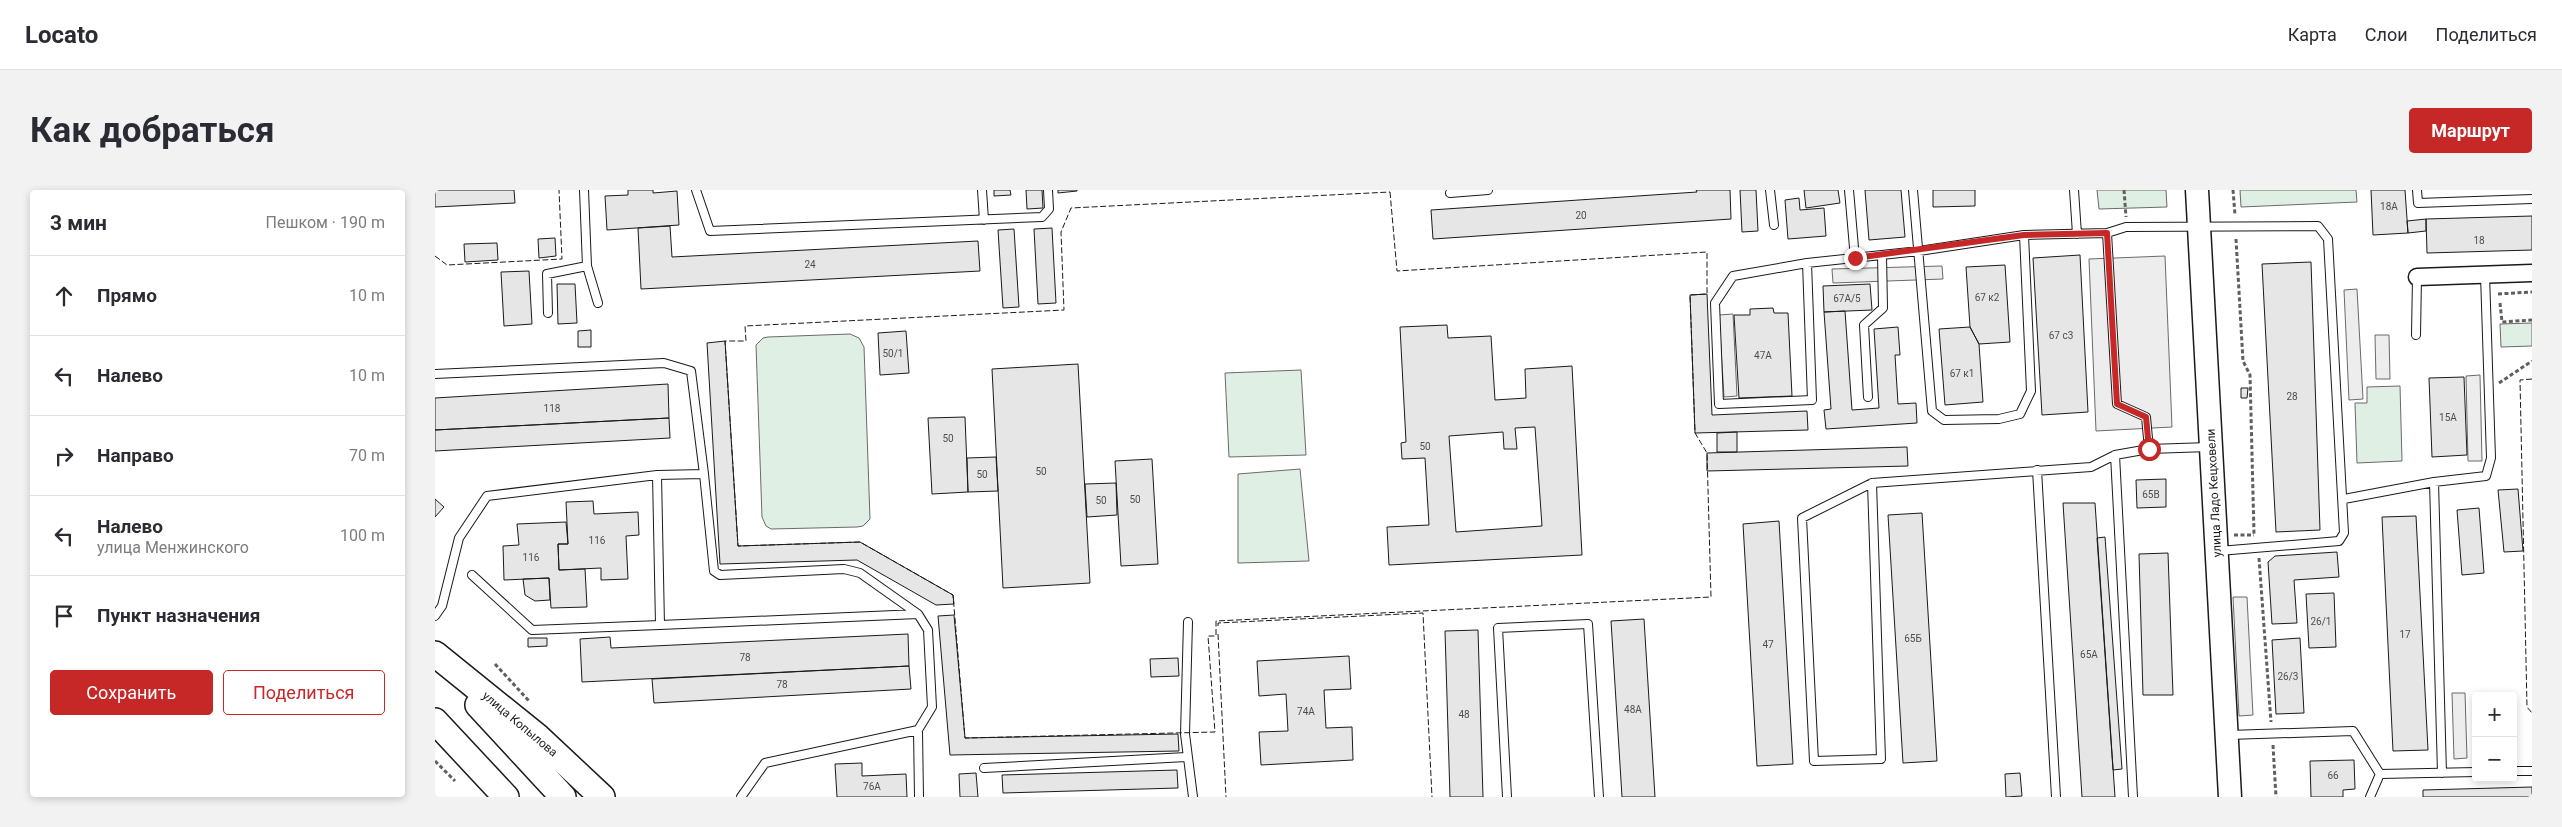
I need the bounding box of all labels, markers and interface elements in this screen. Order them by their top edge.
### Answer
text: Locato [25,21,98,49]
text: Карта [2288,24,2337,45]
text: Слои [2365,24,2408,45]
text: Поделиться [2436,24,2537,45]
button: Маршрут [2409,108,2532,153]
text: Как добраться [30,110,275,151]
house number: 18А [2380,201,2398,212]
house number: 20 [1575,210,1587,221]
text: 3 мин [50,211,107,235]
text: Пешком · 190 m [266,213,385,232]
house number: 18 [2473,235,2485,246]
route end [1844,247,1867,270]
house number: 24 [804,259,816,270]
icon: ahead [50,282,78,310]
text: Прямо [97,284,157,307]
text: 10 m [349,286,385,305]
house number: 67 к2 [1975,292,2000,303]
house number: 67А/5 [1833,293,1861,304]
house number: 67 с3 [2049,330,2073,341]
house number: 50/1 [883,348,904,359]
house number: 47А [1754,350,1772,361]
icon: left [50,362,78,390]
text: Налево [97,364,163,387]
text: 10 m [349,366,385,385]
house number: 67 к1 [1950,368,1974,379]
house number: 28 [2286,391,2298,402]
house number: 118 [544,403,561,414]
house number: 15А [2439,412,2457,423]
street label: улица Ладо Кецховели [2204,428,2224,558]
house number: 50 [942,433,954,444]
route start [2138,438,2161,461]
house number: 50 [1419,441,1431,452]
icon: right [50,442,78,470]
text: Направо [97,444,174,467]
text: 70 m [349,446,385,465]
house number: 50 [1035,466,1047,477]
house number: 50 [976,469,988,480]
house number: 65В [2142,489,2160,500]
house number: 50 [1129,494,1141,505]
house number: 50 [1095,495,1107,506]
text: Налево [97,515,163,538]
icon: left [50,522,78,550]
text: 100 m [340,526,385,545]
house number: 116 [589,535,606,546]
text: улица Менжинского [97,538,249,557]
house number: 116 [523,552,540,563]
icon: arrive [50,602,78,630]
text: Пункт назначения [97,604,260,627]
house number: 26/1 [2311,616,2332,627]
house number: 17 [2399,629,2411,640]
house number: 65Б [1904,633,1922,644]
house number: 47 [1762,639,1774,650]
house number: 65А [2080,649,2098,660]
house number: 78 [739,652,751,663]
button: Сохранить [50,670,213,715]
button: Поделиться [223,670,385,715]
house number: 26/3 [2278,671,2299,682]
house number: 78 [776,679,788,690]
street label: улица Копылова [480,689,560,759]
map controls [2472,692,2517,782]
button: + [2472,692,2517,737]
house number: 48А [1624,704,1642,715]
house number: 74А [1297,706,1315,717]
house number: 48 [1458,709,1470,720]
button: − [2472,737,2517,782]
house number: 66 [2327,770,2339,781]
house number: 76А [863,781,881,792]

